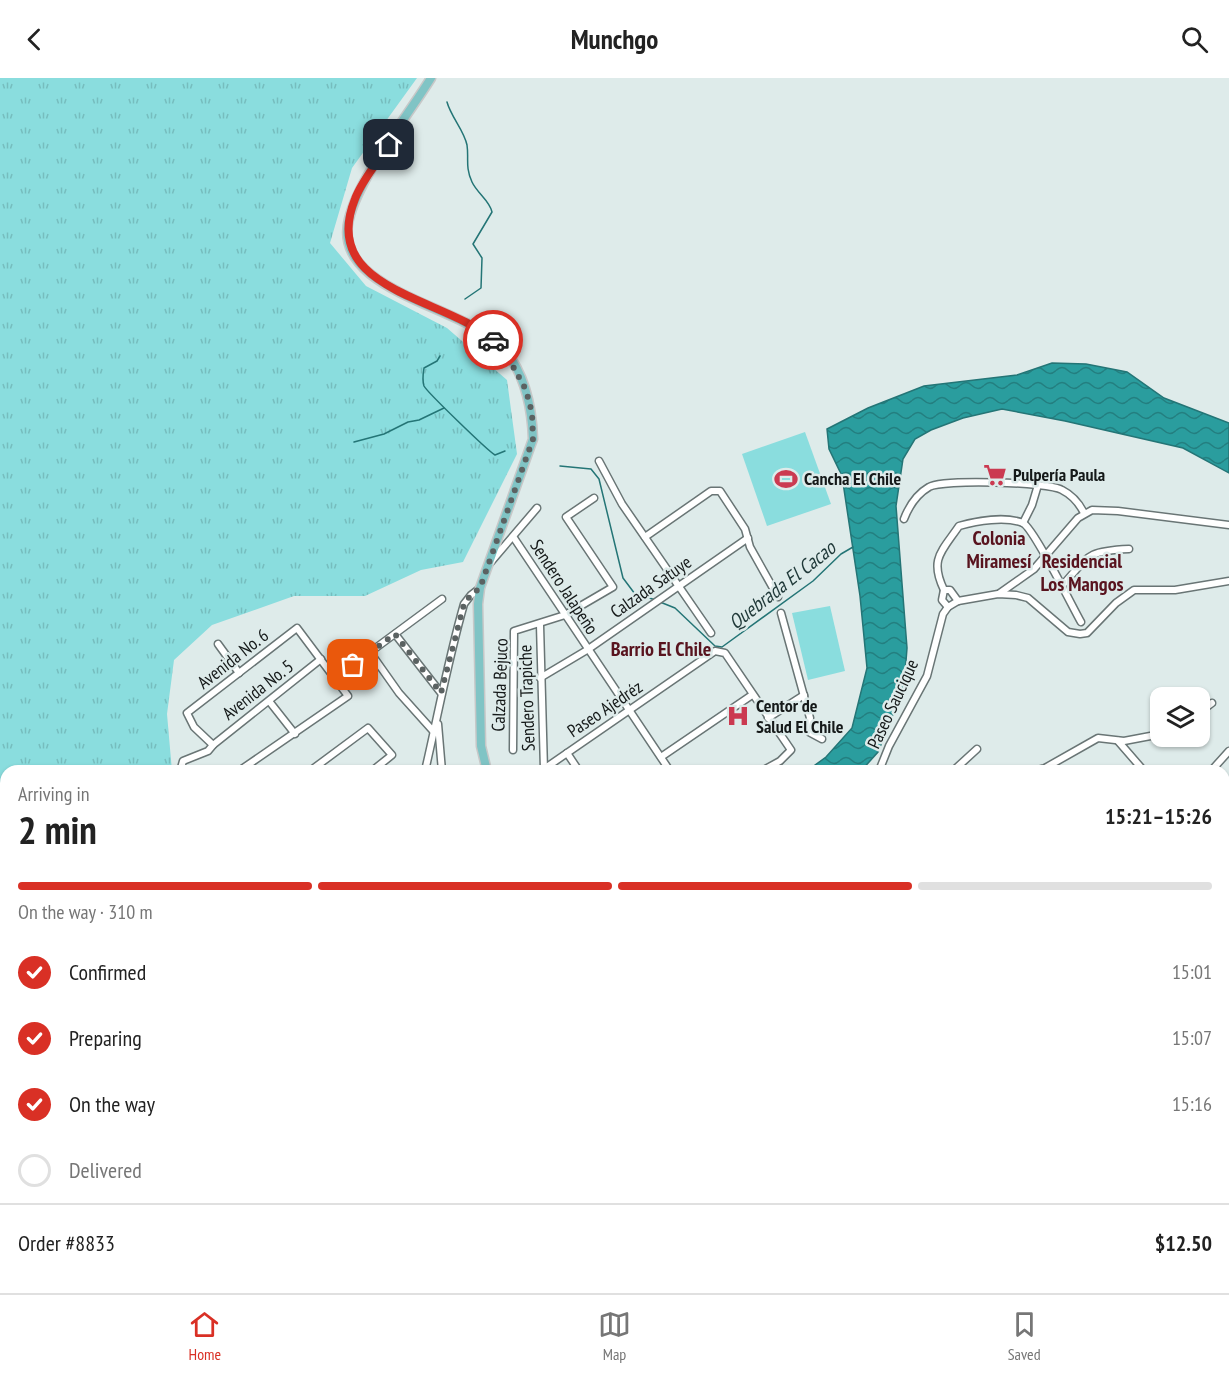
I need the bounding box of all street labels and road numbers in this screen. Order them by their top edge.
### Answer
street label: Sendero Jalapeño [525,535,604,639]
street label: Calzada Satuye [606,550,696,623]
street label: Avenida No. 6 [192,624,273,694]
street label: Calzada Bejuco [486,638,513,732]
street label: Sendero Trapiche [513,644,540,752]
street label: Avenida No. 5 [217,655,298,725]
street label: Paseo Saucique [862,655,923,752]
street label: Paseo Ajedréz [563,675,647,742]

